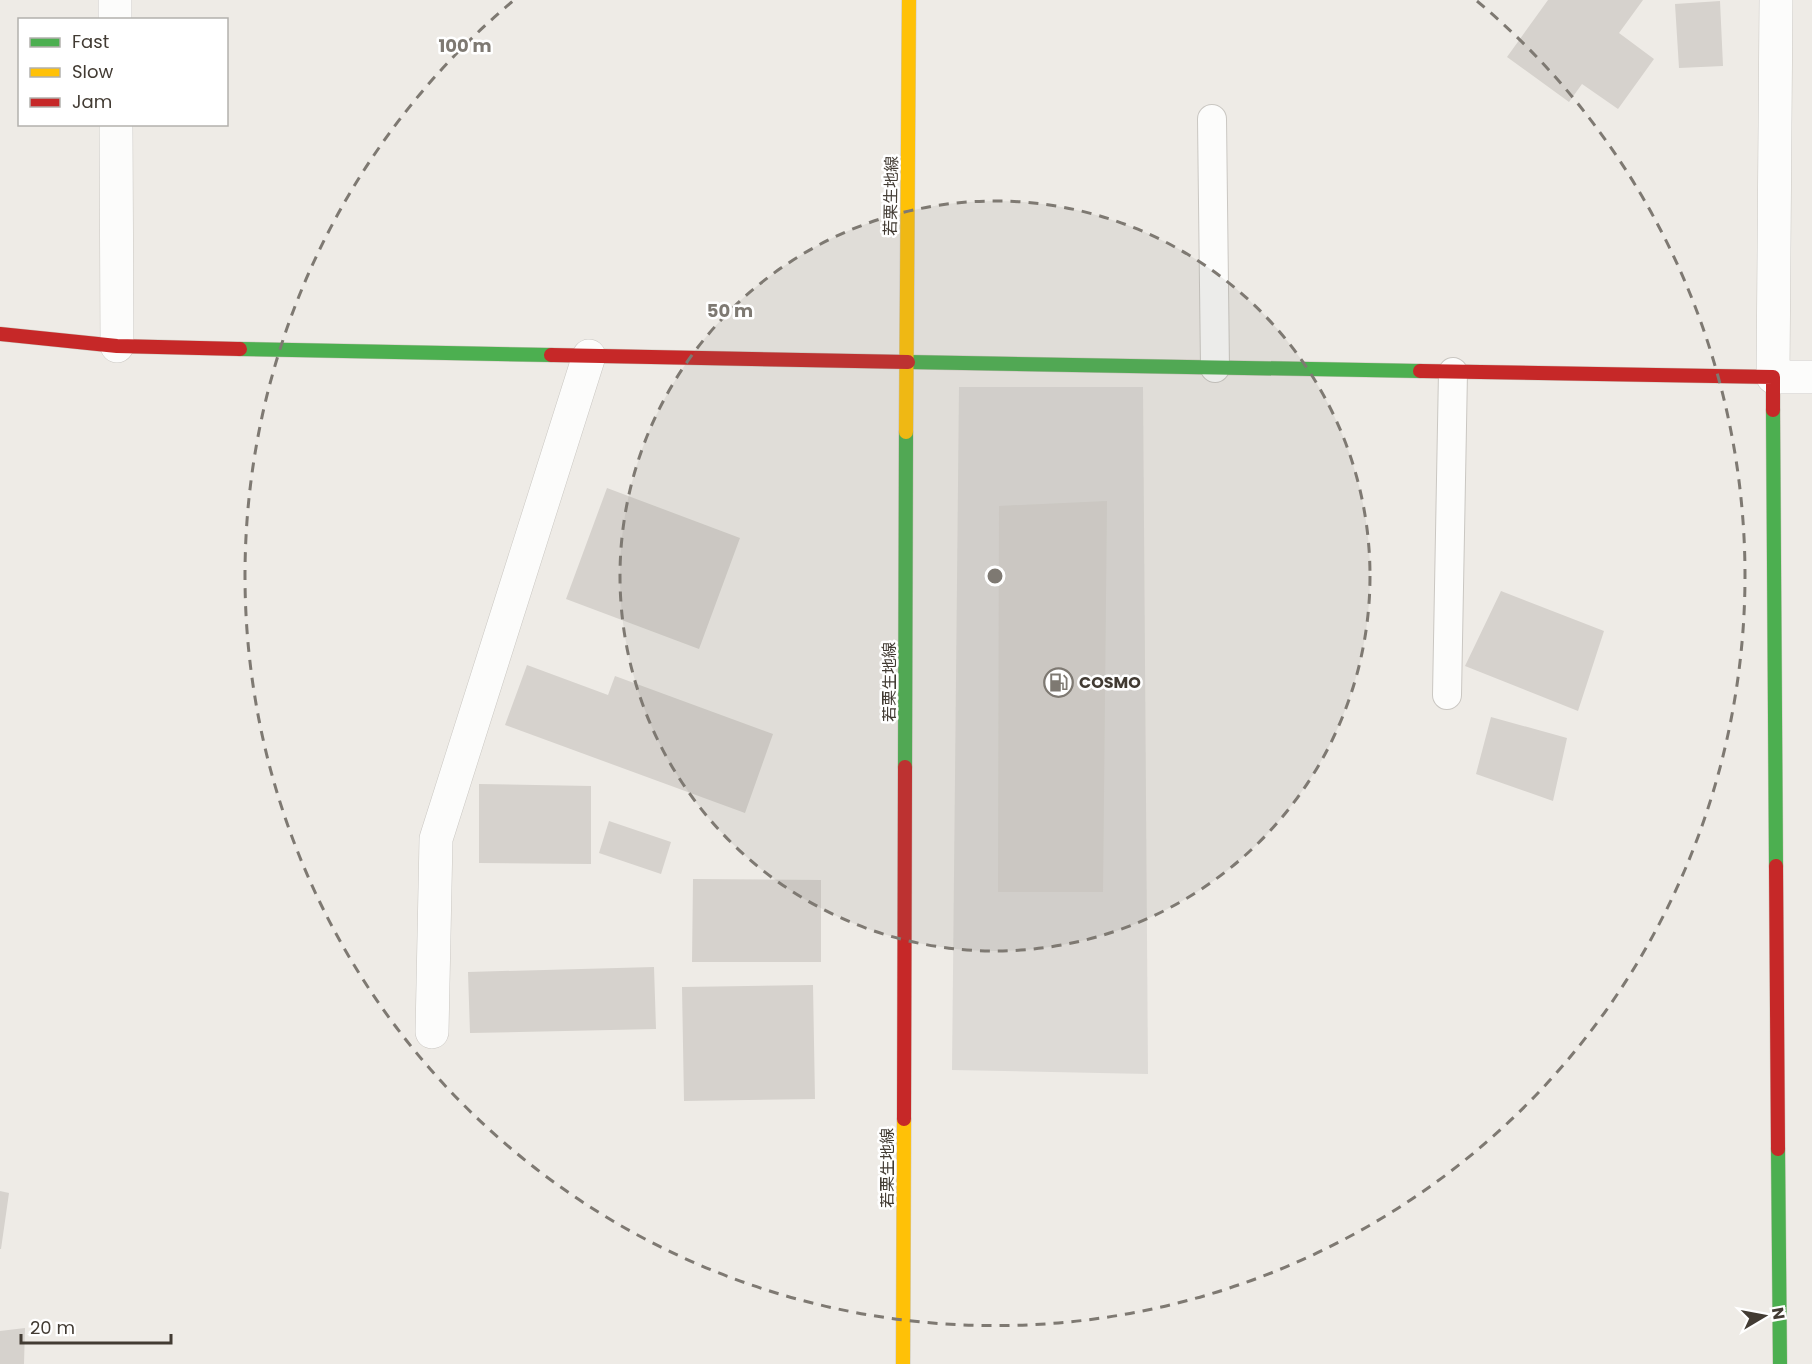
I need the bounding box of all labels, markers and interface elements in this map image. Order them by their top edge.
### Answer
legend [18,18,228,126]
text: Fast [72,29,109,54]
text: 100 m [438,33,492,58]
text: Slow [72,59,114,84]
text: Jam [72,89,112,114]
street label: 若栗生地線 [879,156,903,236]
text: 50 m [707,298,753,323]
centre of rings [985,566,1005,586]
street label: 若栗生地線 [878,642,901,722]
fuel station icon: COSMO [1042,666,1074,698]
place label: COSMO [1079,671,1141,694]
street label: 若栗生地線 [876,1128,899,1208]
north arrow [1734,1286,1794,1346]
text: N [1766,1306,1791,1321]
scale bar [21,1307,171,1345]
text: 20 m [30,1315,75,1340]

